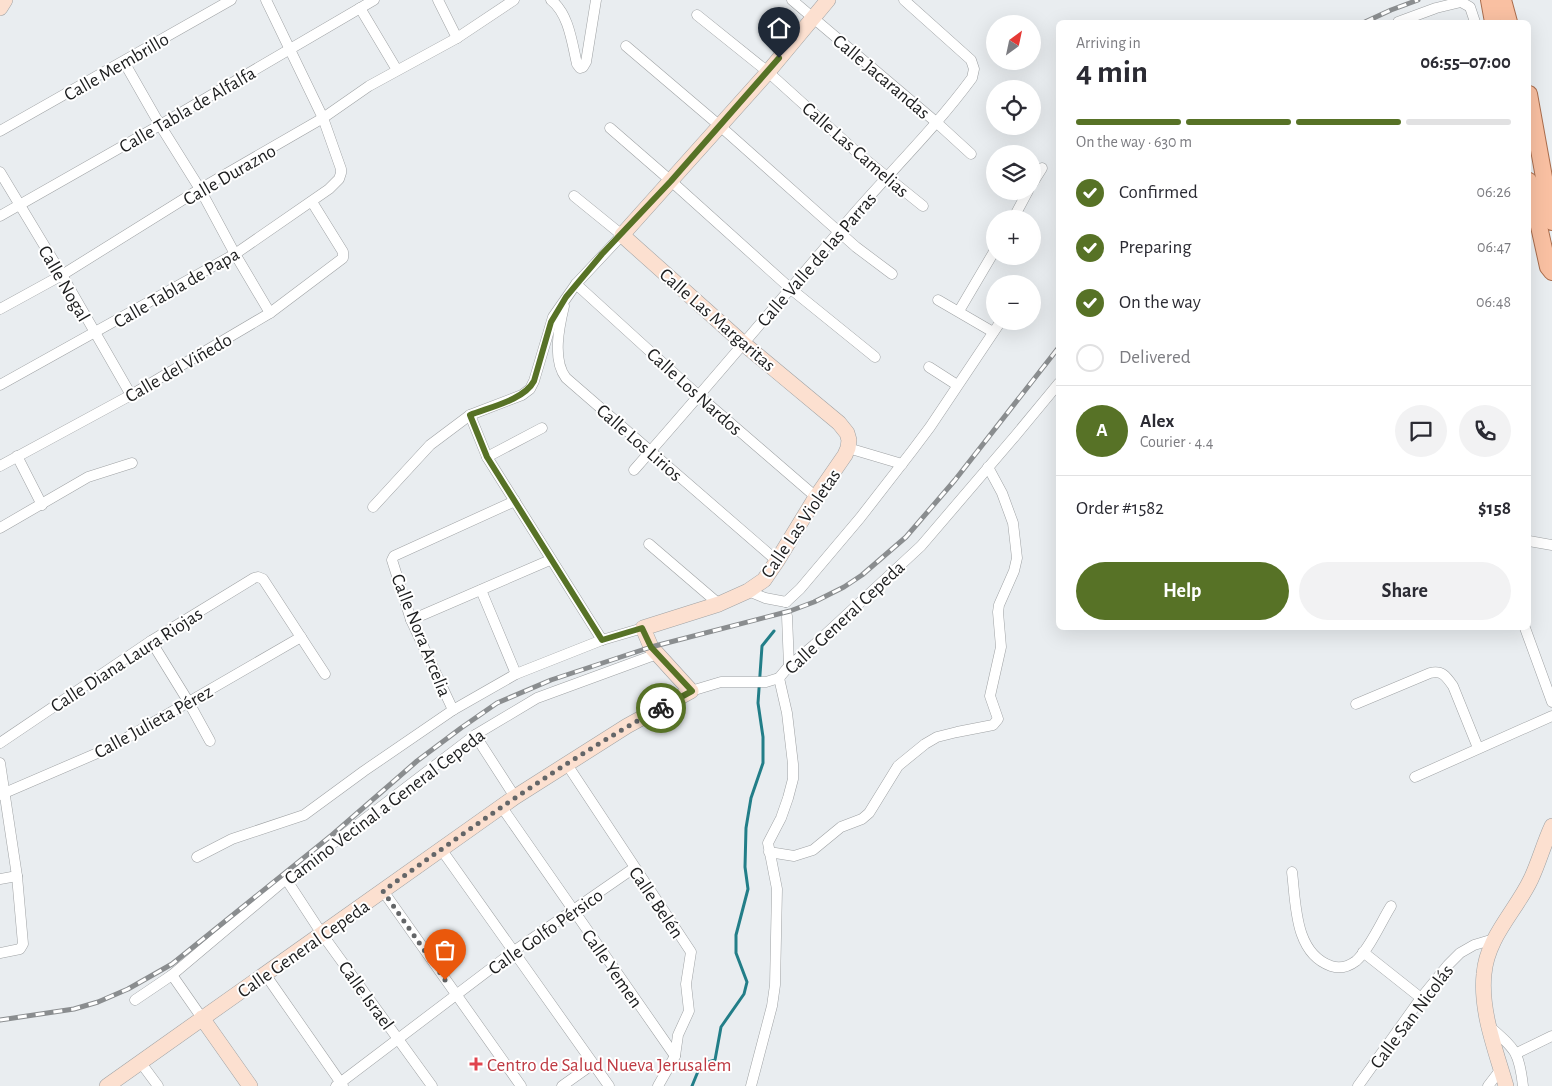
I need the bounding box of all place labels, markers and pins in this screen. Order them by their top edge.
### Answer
pin [758,7,800,58]
pin [424,929,466,980]
place label: Centro de Salud Nueva Jerusalem [487,1056,732,1075]
marker: Centro de Salud Nueva Jerusalem [469,1057,483,1071]

